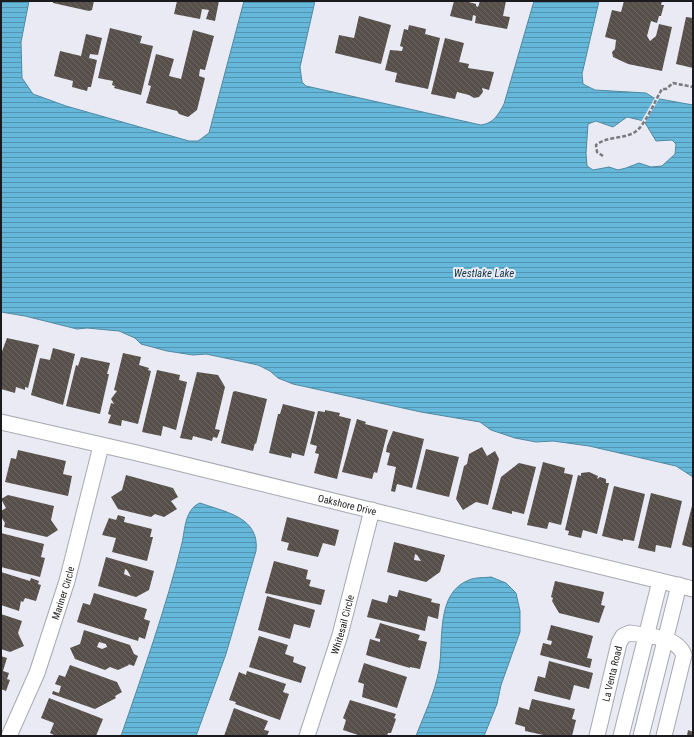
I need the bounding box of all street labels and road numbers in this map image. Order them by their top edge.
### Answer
street label: Oakshore Drive [317,492,378,517]
street label: Mariner Circle [50,565,77,621]
street label: Whitesail Circle [329,593,356,656]
street label: La Venta Road [600,645,624,703]

